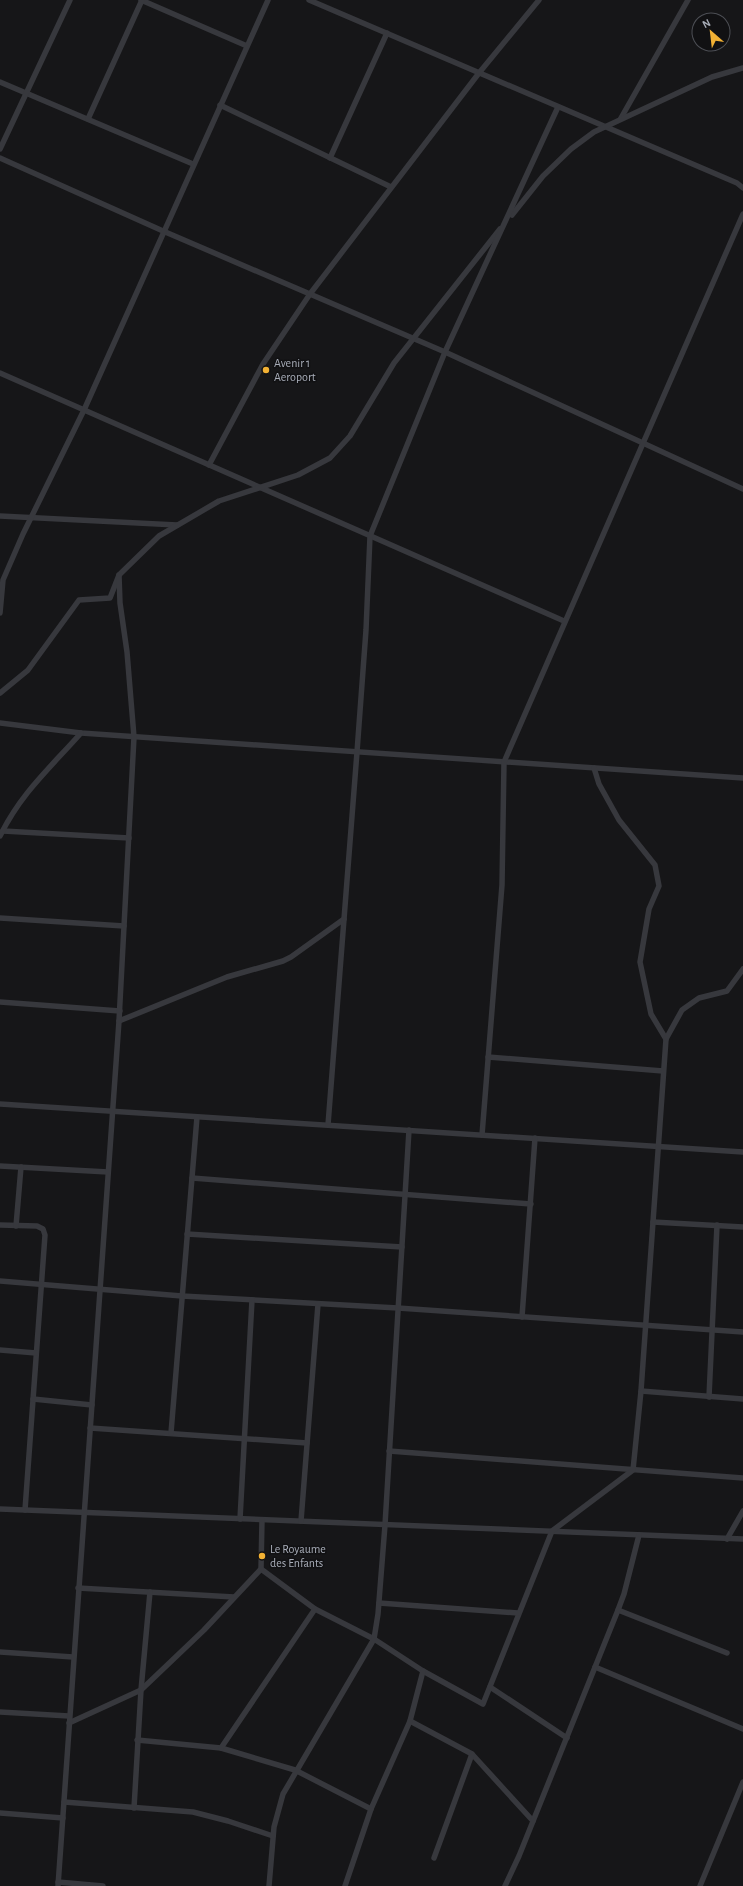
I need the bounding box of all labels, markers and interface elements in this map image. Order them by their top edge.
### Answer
north arrow [691,12,731,52]
text: N [701,17,713,30]
place label: Avenir 1 Aeroport [274,357,316,383]
marker: Avenir 1 Aeroport [261,365,271,375]
place label: Le Royaume des Enfants [270,1543,326,1569]
marker: Le Royaume des Enfants [257,1551,267,1561]

